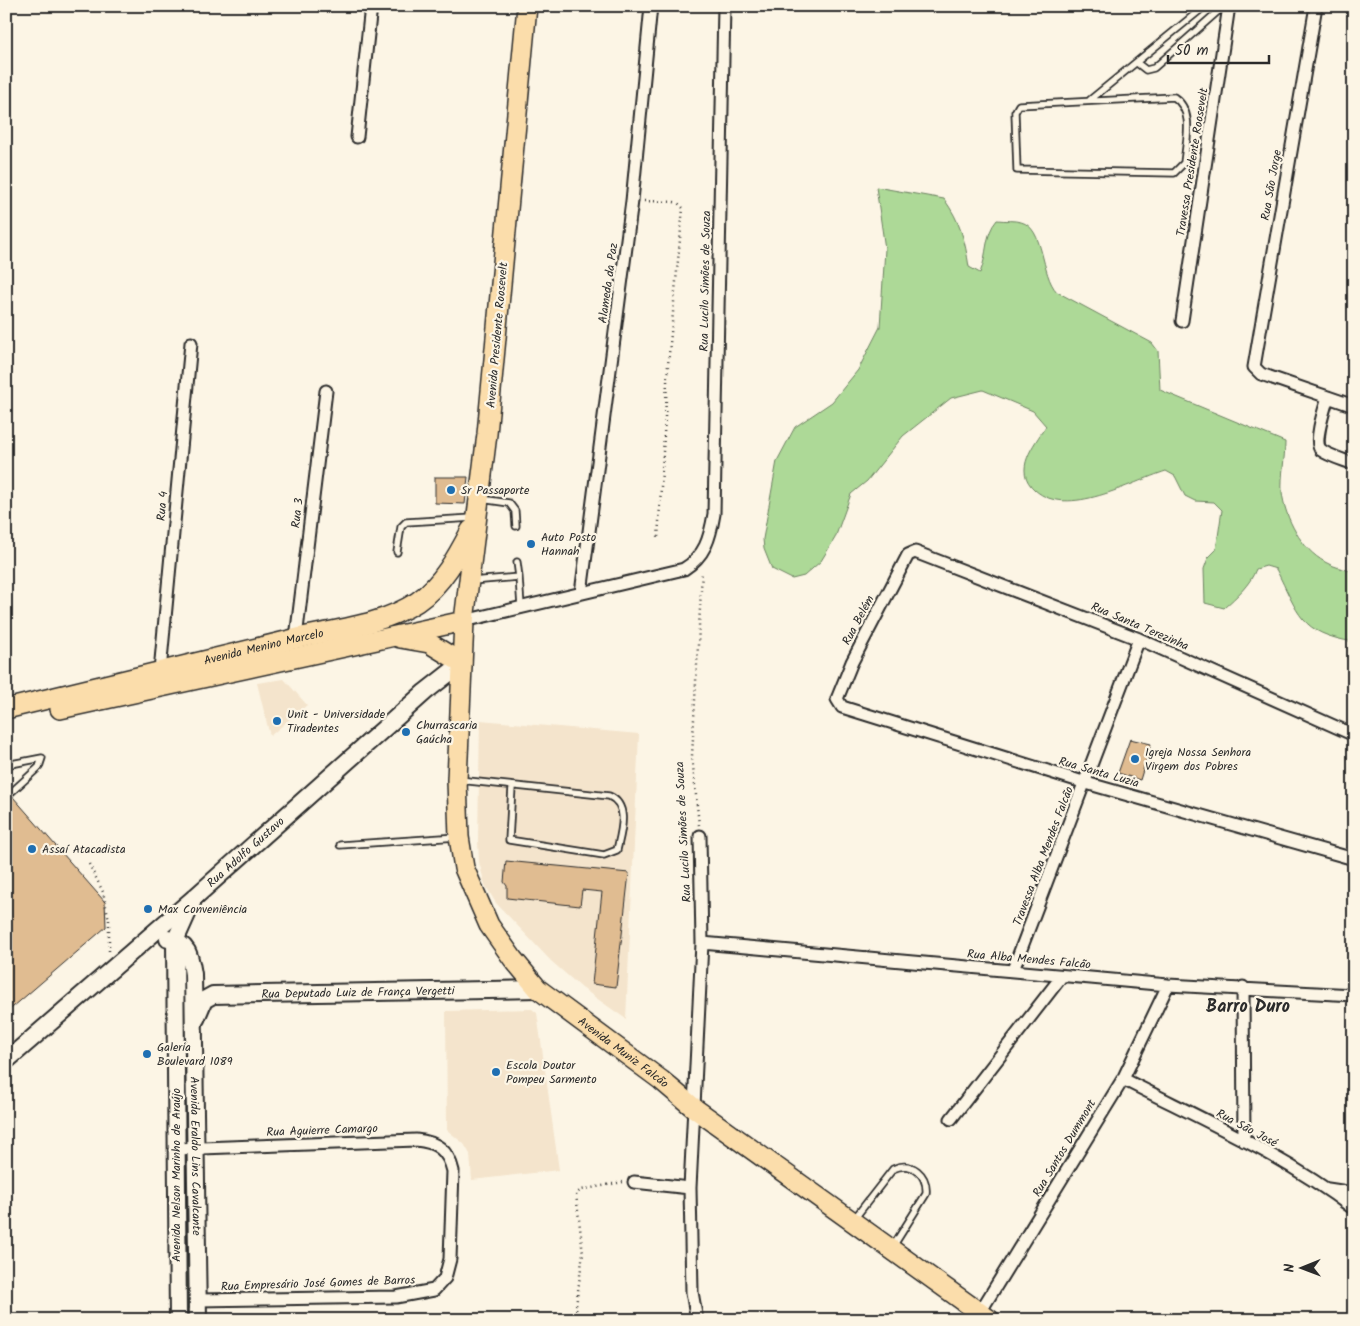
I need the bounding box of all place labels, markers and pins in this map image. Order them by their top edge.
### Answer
place label: Sr Passaporte [461,481,530,500]
marker: Sr Passaporte [445,484,457,496]
place label: Auto Posto Hannah [541,528,596,561]
marker: Auto Posto Hannah [525,538,537,550]
place label: Unit - Universidade Tiradentes [287,705,386,738]
marker: Unit - Universidade Tiradentes [271,715,283,727]
place label: Churrascaria Gaúcha [416,716,478,749]
marker: Churrascaria Gaúcha [400,726,412,738]
place label: Igreja Nossa Senhora Virgem dos Pobres [1145,743,1252,776]
marker: Igreja Nossa Senhora Virgem dos Pobres [1129,753,1141,765]
place label: Assaí Atacadista [42,840,126,859]
marker: Assaí Atacadista [26,843,38,855]
place label: Max Conveniência [158,900,248,919]
marker: Max Conveniência [142,903,154,915]
place label: Galeria Boulevard 1089 [157,1038,233,1071]
marker: Galeria Boulevard 1089 [141,1048,153,1060]
place label: Escola Doutor Pompeu Sarmento [506,1056,597,1089]
marker: Escola Doutor Pompeu Sarmento [490,1066,502,1078]

